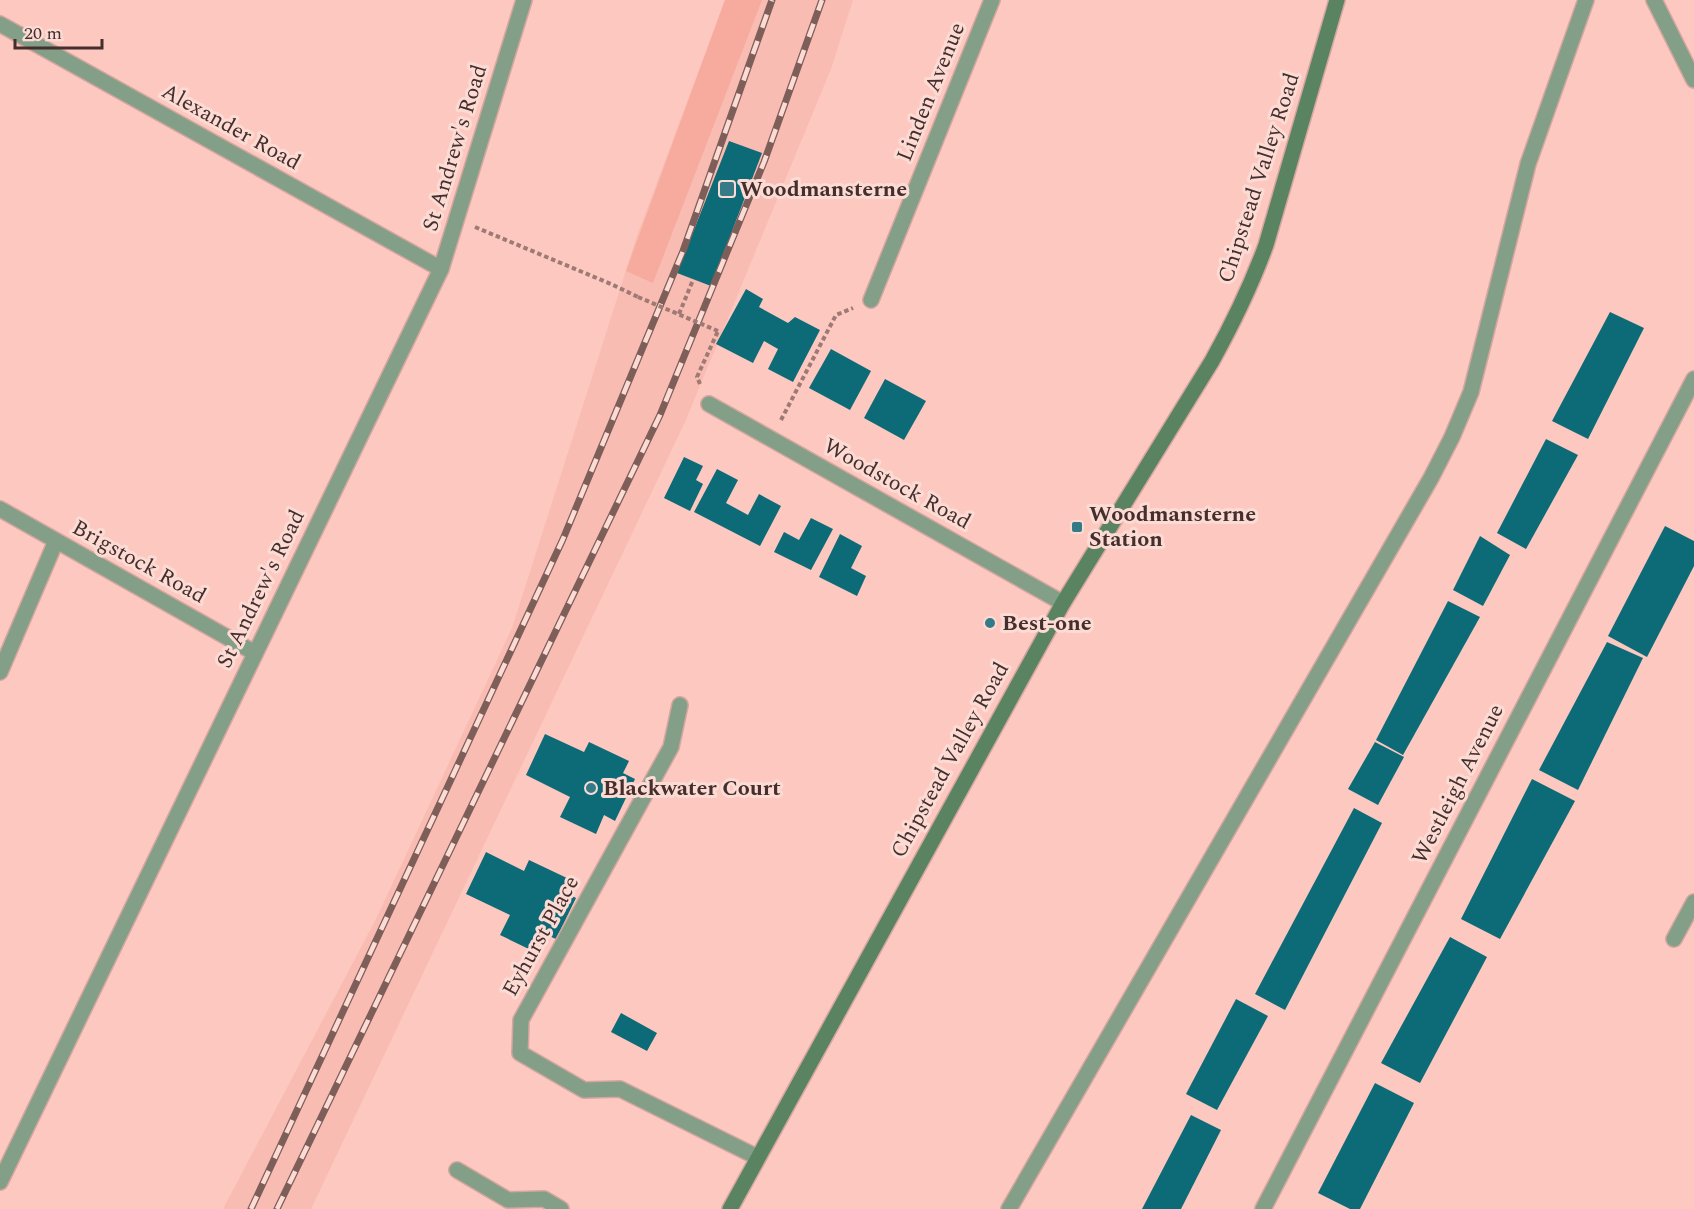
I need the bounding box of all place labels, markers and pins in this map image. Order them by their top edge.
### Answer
place label: Woodmansterne [740,173,907,206]
marker: Woodmansterne [718,180,736,198]
place label: Woodmansterne Station [1089,498,1256,556]
marker: Woodmansterne Station [1070,520,1084,534]
place label: Best-one [1002,607,1092,640]
marker: Best-one [983,616,997,630]
place label: Blackwater Court [603,772,781,805]
marker: Blackwater Court [584,781,598,795]

